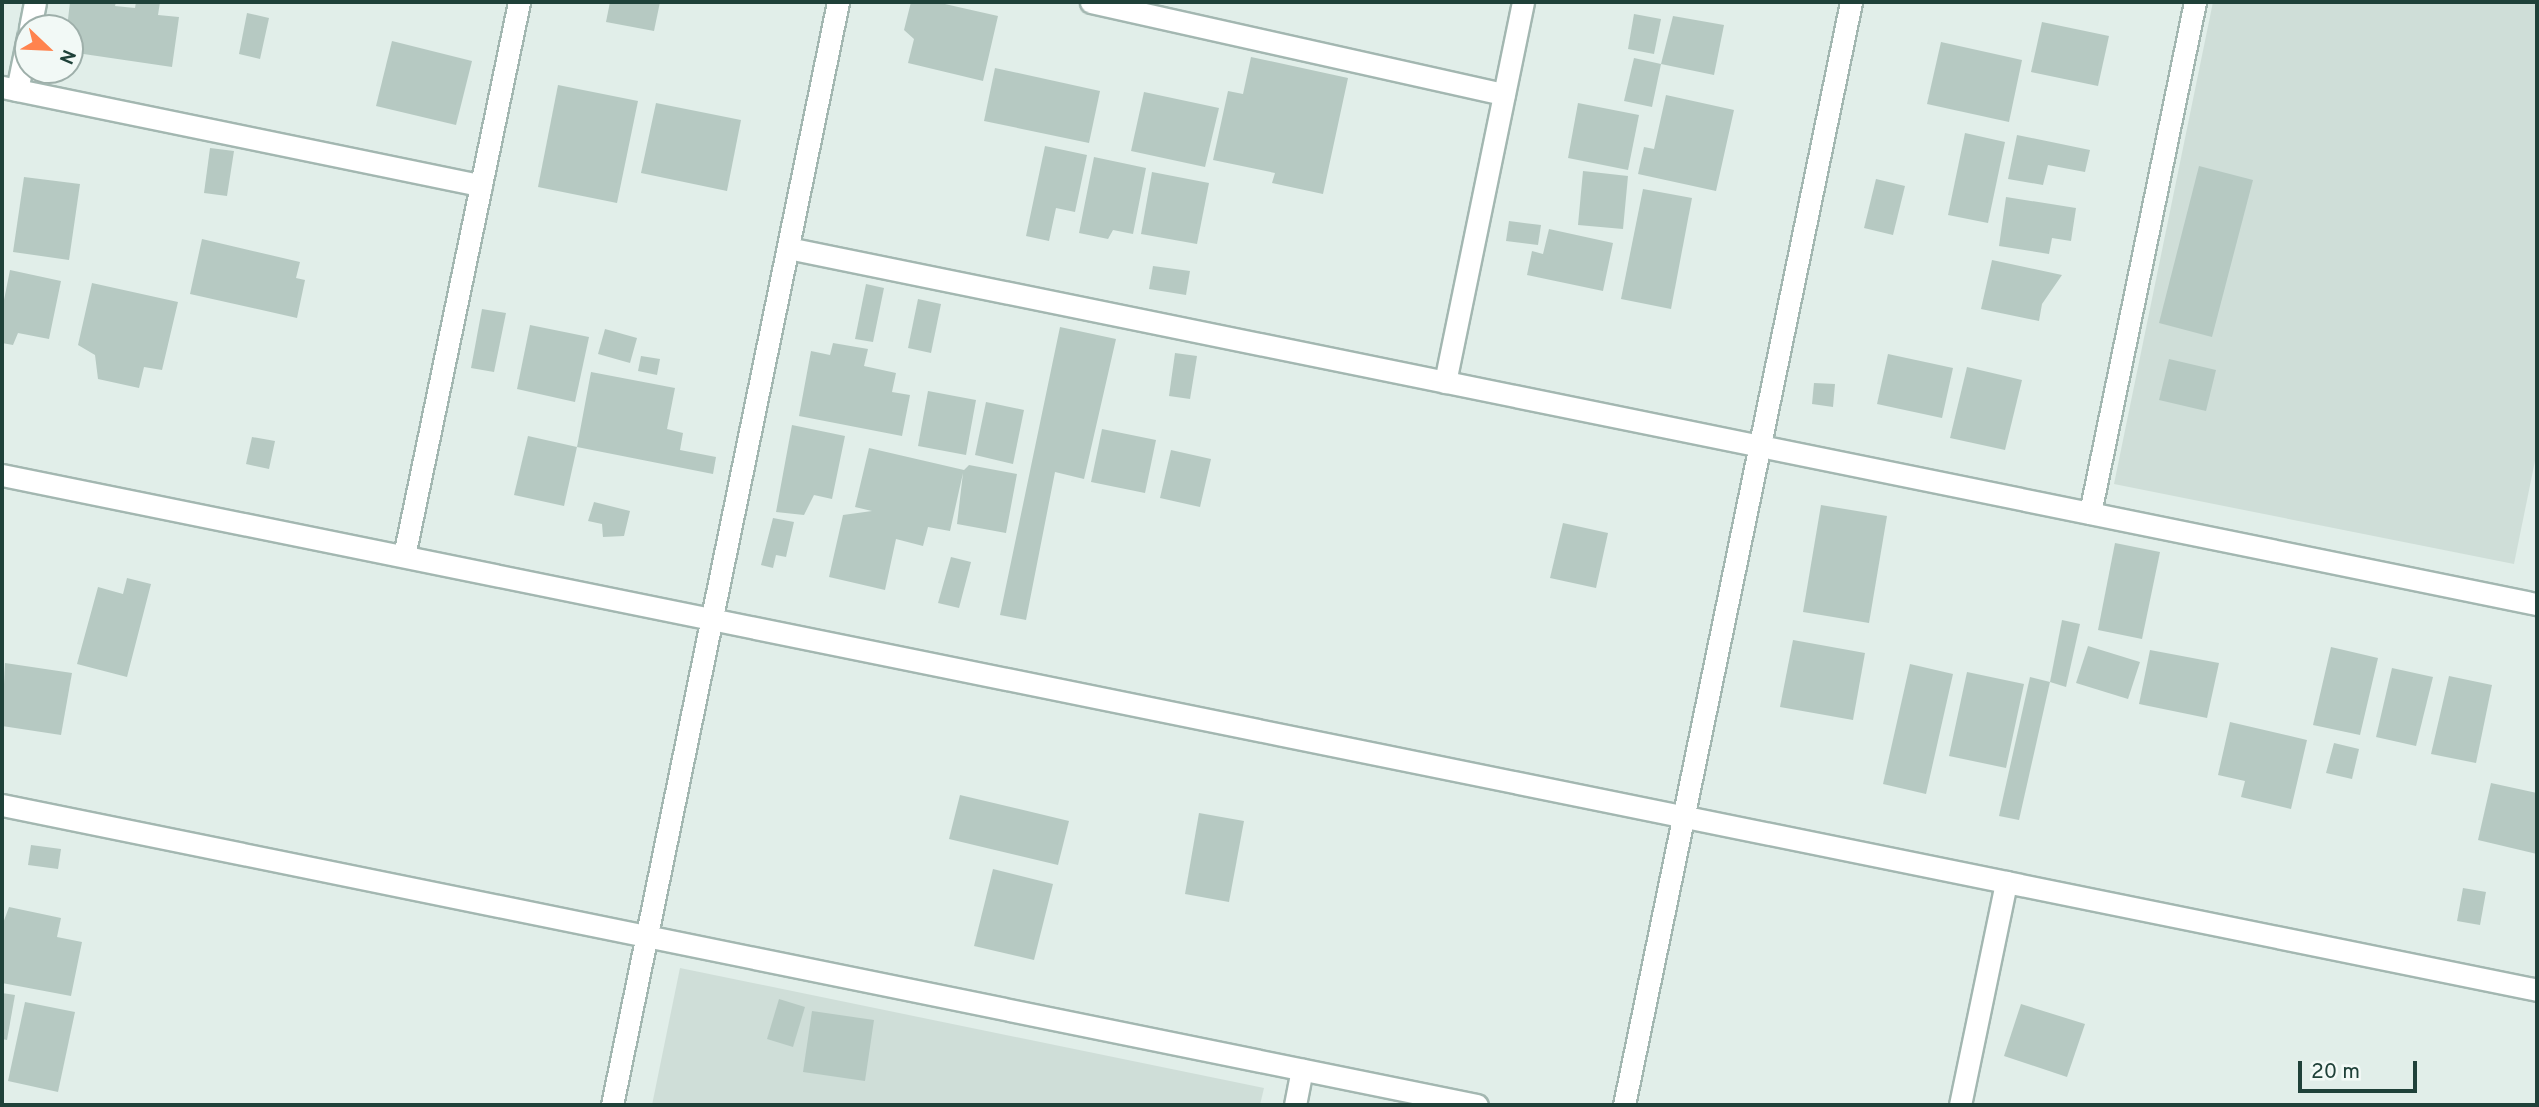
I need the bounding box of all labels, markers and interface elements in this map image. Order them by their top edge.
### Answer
north arrow [14,14,84,84]
text: N [53,45,80,67]
scale bar [2301,1048,2420,1092]
text: 20 m [2311,1059,2360,1086]

